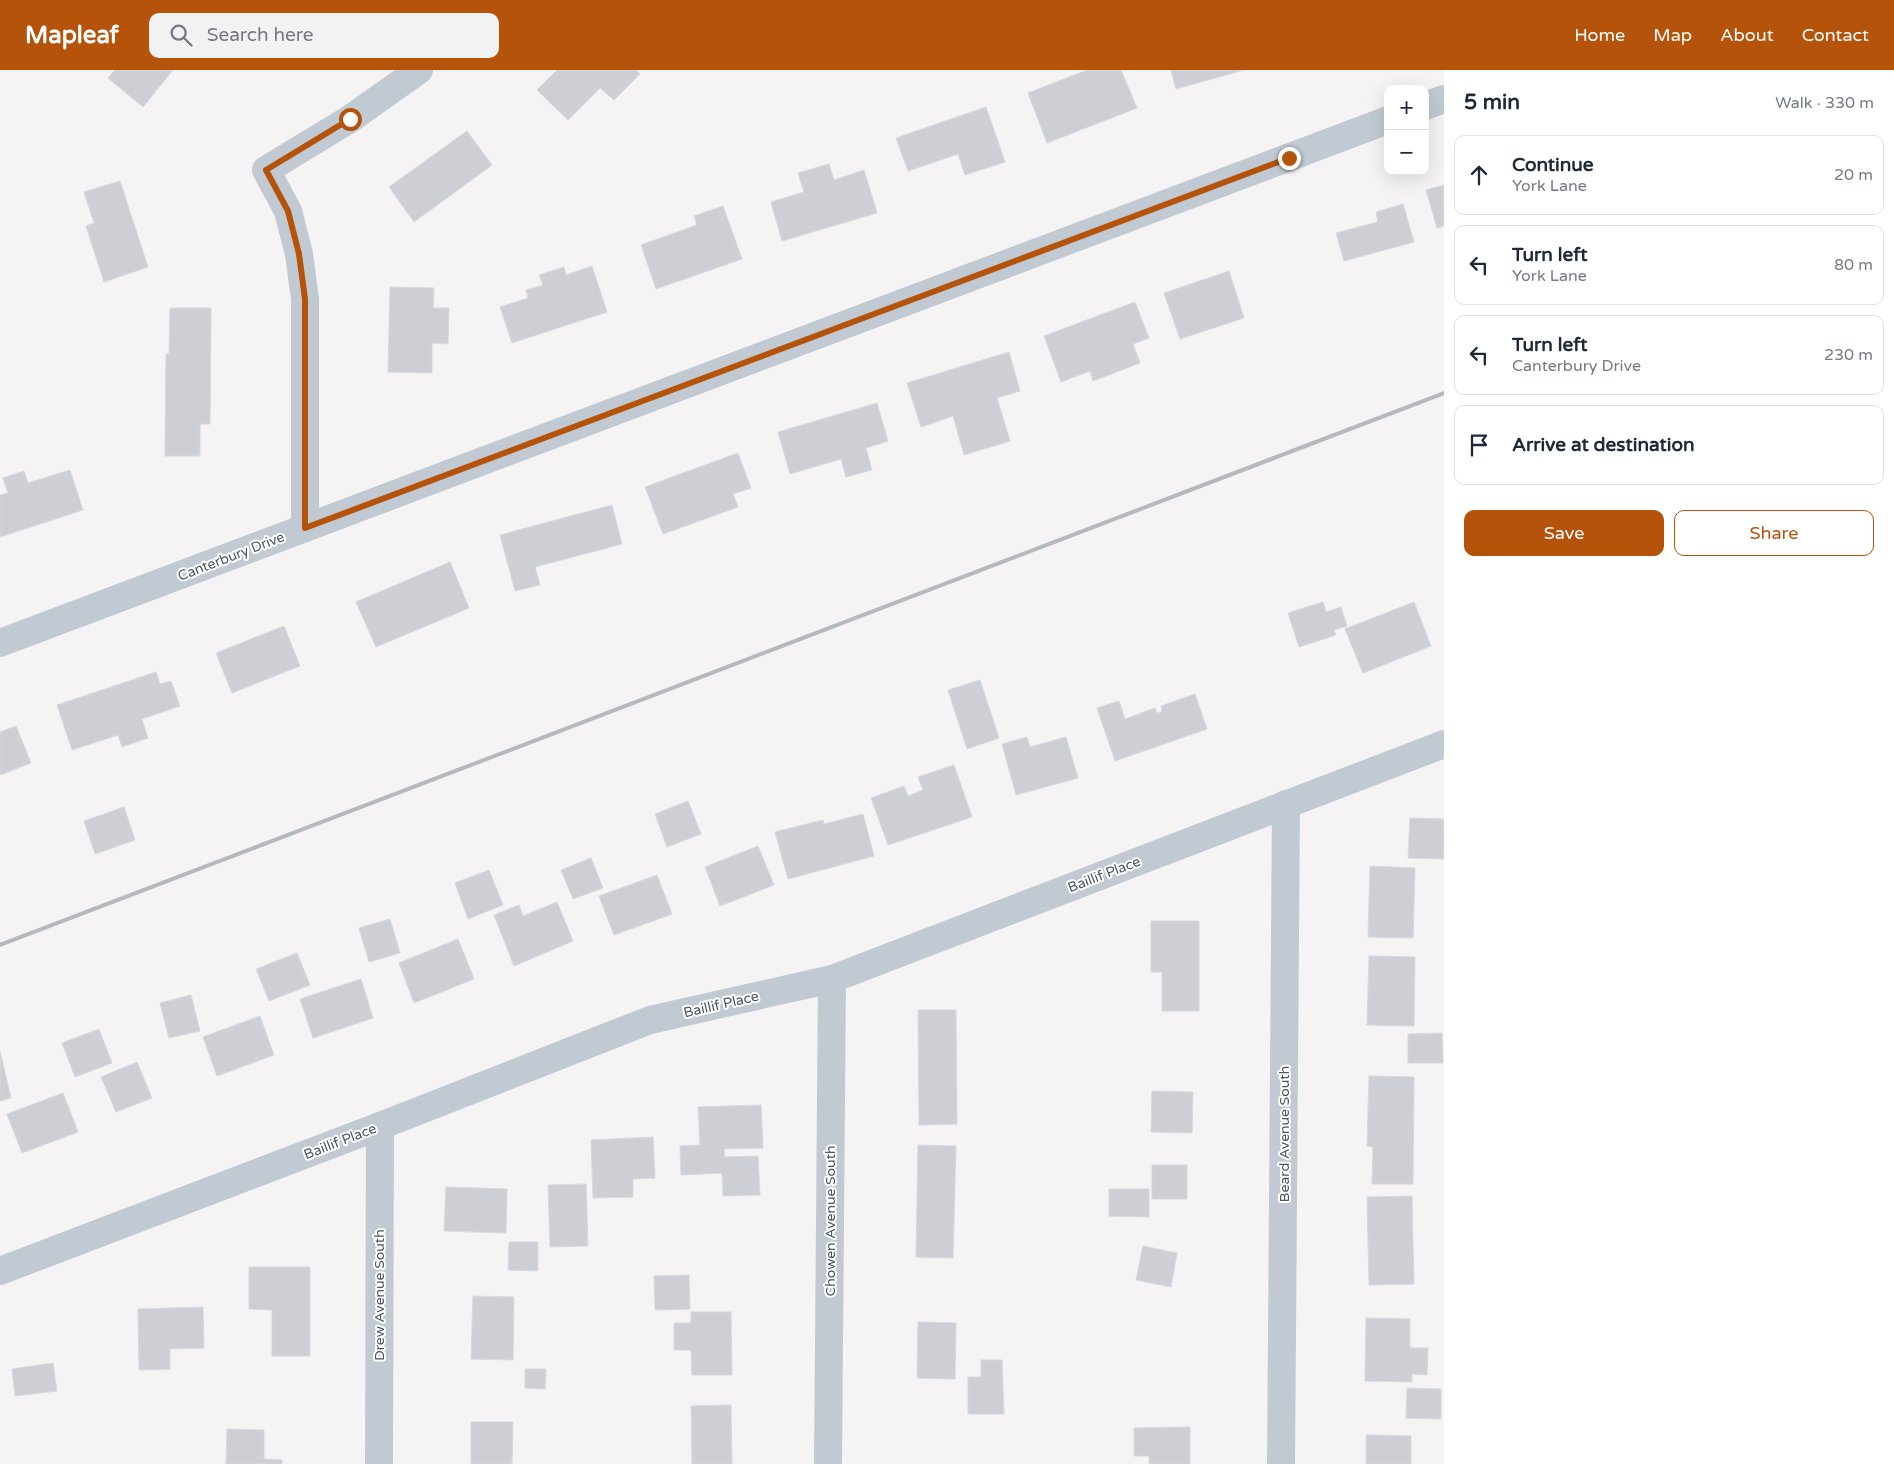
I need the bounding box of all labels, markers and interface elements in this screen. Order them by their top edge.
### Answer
search box [149,13,499,58]
text: Mapleaf [25,21,119,50]
icon: search [167,21,195,49]
text: Search here [207,24,314,46]
text: Home [1574,24,1625,46]
text: Map [1653,24,1692,46]
text: About [1720,24,1774,46]
text: Contact [1802,24,1869,46]
map controls [1384,85,1429,175]
button: + [1384,85,1429,130]
text: 5 min [1464,90,1520,115]
text: Walk · 330 m [1775,93,1874,113]
route start [339,108,362,131]
button: − [1384,130,1429,175]
route end [1278,147,1301,170]
text: Continue [1512,154,1594,176]
icon: ahead [1465,161,1493,189]
text: 20 m [1834,165,1873,185]
text: York Lane [1512,176,1587,196]
text: Turn left [1512,244,1588,266]
icon: left [1465,251,1493,279]
text: 80 m [1834,255,1873,275]
text: York Lane [1512,266,1587,286]
text: Turn left [1512,334,1588,356]
icon: left [1465,341,1493,369]
text: 230 m [1824,345,1873,365]
text: Canterbury Drive [1512,356,1641,376]
icon: arrive [1465,431,1493,459]
text: Arrive at destination [1512,434,1695,456]
button: Save [1464,510,1664,556]
button: Share [1674,510,1874,556]
street label: Canterbury Drive [175,528,287,585]
street label: Baillif Place [1065,853,1143,896]
street label: Baillif Place [682,988,760,1021]
street label: Beard Avenue South [1276,1066,1293,1202]
street label: Baillif Place [301,1120,379,1163]
street label: Chowen Avenue South [822,1145,839,1297]
street label: Drew Avenue South [371,1229,388,1361]

